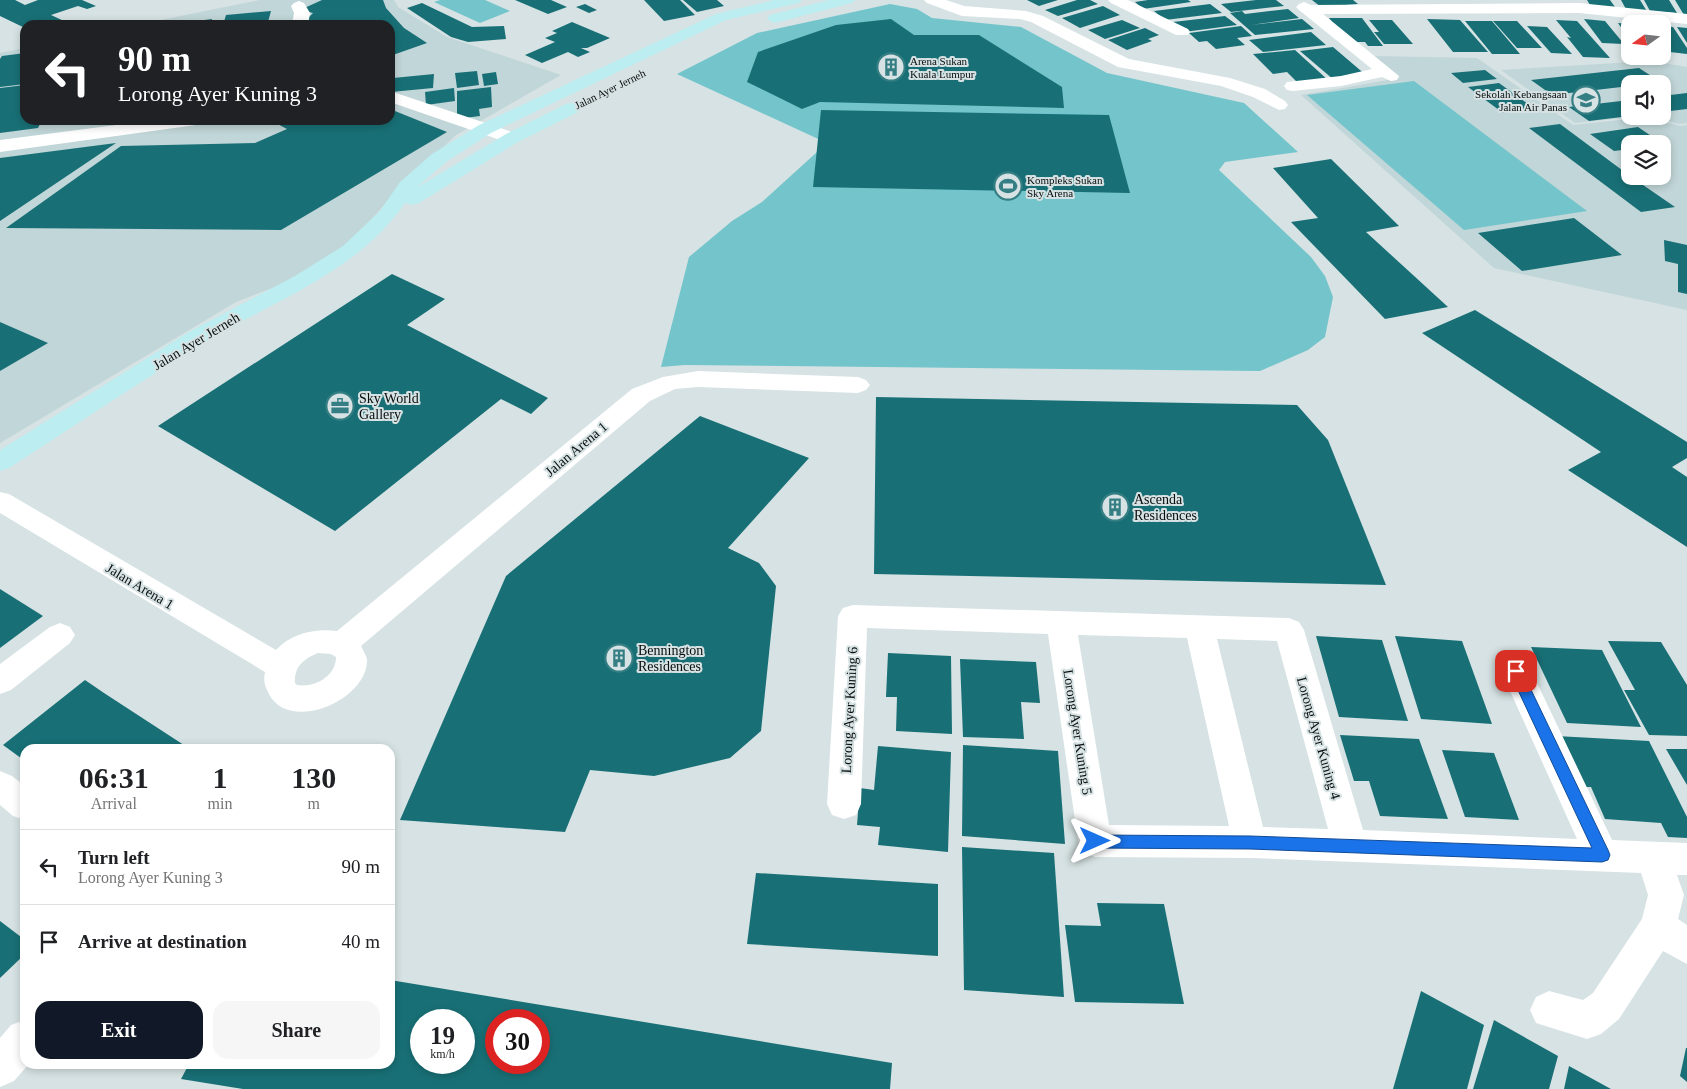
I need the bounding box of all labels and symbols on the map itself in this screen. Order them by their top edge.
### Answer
north arrow [1621,15,1671,65]
building icon: Arena Sukan Kuala Lumpur [876,52,906,82]
place label: Arena Sukan Kuala Lumpur [910,55,975,80]
street label: Jalan Ayer Jerneh [573,66,648,111]
school or university icon: Sekolah Kebangsaan Jalan Air Panas [1571,85,1601,115]
place label: Sekolah Kebangsaan Jalan Air Panas [1475,88,1567,113]
sports icon: Kompleks Sukan Sky Arena [993,171,1023,201]
place label: Kompleks Sukan Sky Arena [1027,174,1103,199]
street label: Jalan Ayer Jerneh [150,310,242,373]
office icon: Sky World Gallery [325,391,355,421]
place label: Sky World Gallery [359,391,419,422]
street label: Jalan Arena 1 [542,419,610,480]
building icon: Ascenda Residences [1100,492,1130,522]
place label: Ascenda Residences [1134,492,1197,523]
street label: Jalan Arena 1 [103,560,176,612]
building icon: Bennington Residences [604,643,634,673]
place label: Bennington Residences [638,643,703,674]
street label: Lorong Ayer Kuning 6 [839,646,860,774]
pin [1495,650,1537,692]
street label: Lorong Ayer Kuning 5 [1060,668,1095,796]
street label: Lorong Ayer Kuning 4 [1294,675,1343,801]
position arrow [1068,814,1120,866]
speed limit sign: 30 [485,1009,550,1074]

